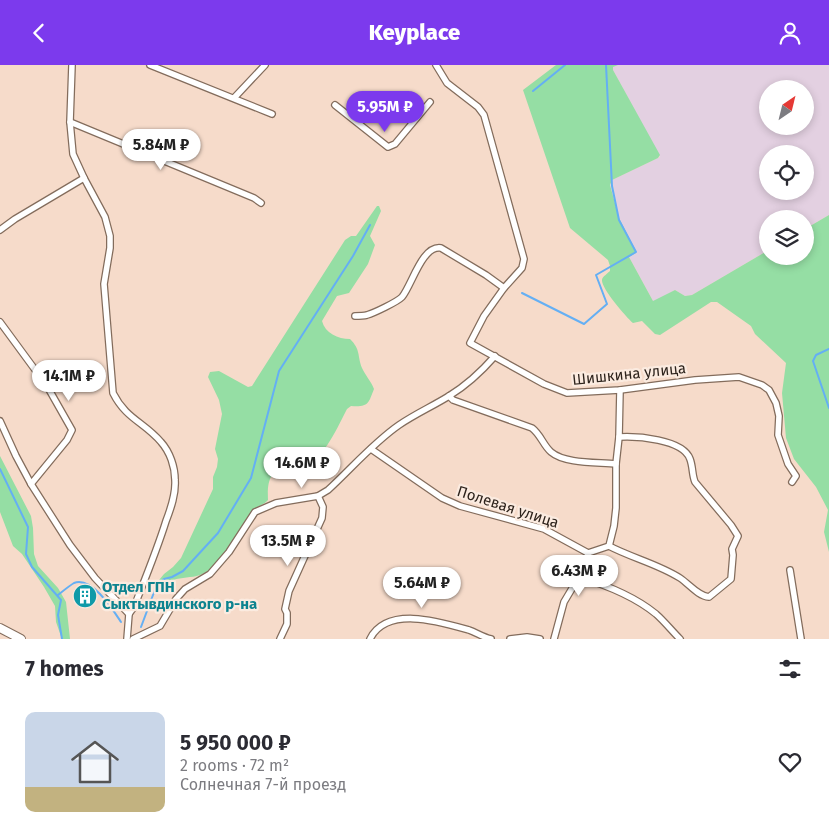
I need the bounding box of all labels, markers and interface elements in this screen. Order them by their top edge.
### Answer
icon: back [25,19,53,47]
text: Keyplace [369,19,460,46]
icon: person [776,19,804,47]
north arrow [759,80,814,135]
map controls [759,80,814,265]
pin: 5.95M ₽ [339,91,431,133]
text: 5.95M ₽ [357,97,413,116]
pin: 5.84M ₽ [115,129,207,171]
text: 5.84M ₽ [133,135,189,154]
button: locate [759,145,814,200]
button: layers [759,210,814,265]
pin: 14.1M ₽ [23,359,115,402]
street label: Шишкина улица [571,359,687,389]
text: 14.1M ₽ [43,366,95,385]
pin: 14.6M ₽ [256,447,348,489]
text: 14.6M ₽ [274,453,330,472]
street label: Полевая улица [455,482,561,532]
pin: 13.5M ₽ [242,525,334,567]
text: 13.5M ₽ [261,531,315,550]
pin: 6.43M ₽ [533,555,625,597]
text: 6.43M ₽ [551,561,607,580]
pin: 5.64M ₽ [376,567,468,609]
text: 5.64M ₽ [394,573,450,592]
place label: Отдел ГПН Сыктывдинского р-на [102,578,257,613]
building icon: Отдел ГПН Сыктывдинского р-на [72,583,98,609]
icon: filters [776,655,804,683]
text: 7 homes [25,656,104,682]
text: 5 950 000 ₽ [180,730,291,756]
icon: home [65,732,125,792]
icon: heart [776,748,804,776]
text: 2 rooms · 72 m² [180,756,289,775]
text: Солнечная 7-й проезд [180,775,346,794]

